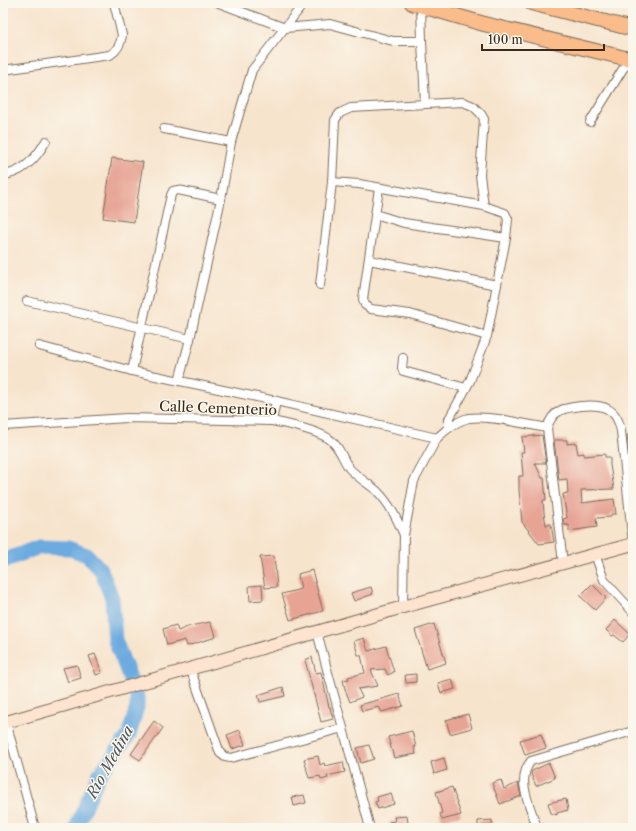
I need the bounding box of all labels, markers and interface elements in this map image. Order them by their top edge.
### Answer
scale bar [482,26,604,52]
text: 100 m [488,32,523,47]
street label: Calle Cementerio [159,397,277,419]
water label: Río Medina [81,722,137,802]

